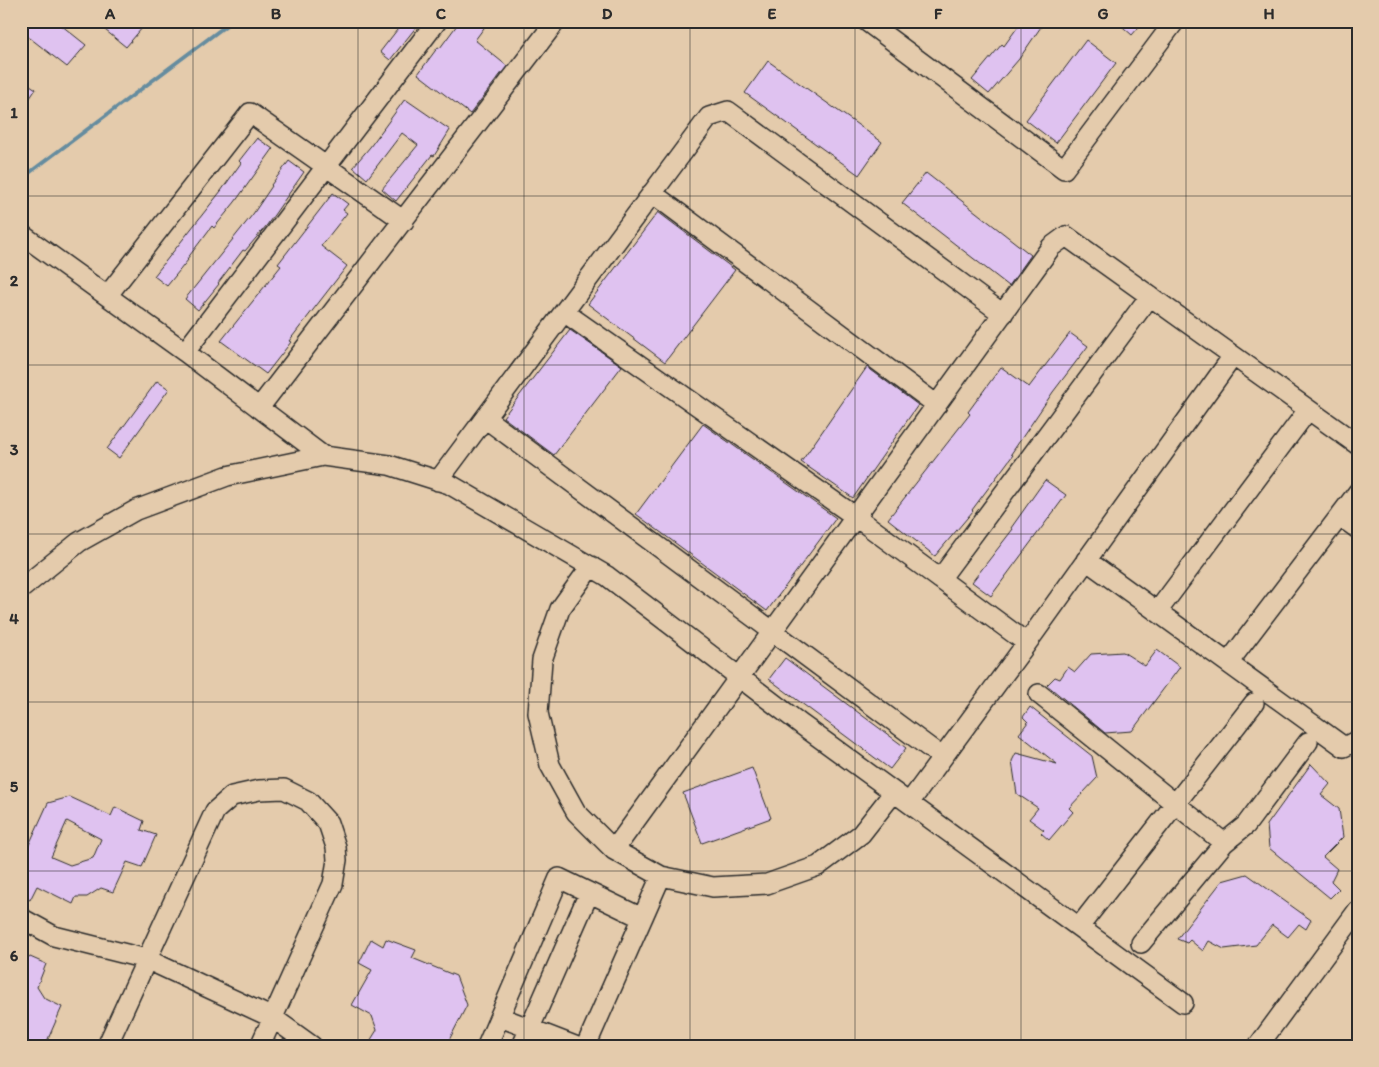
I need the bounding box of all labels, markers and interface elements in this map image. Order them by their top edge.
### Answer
text: A [104,4,116,23]
text: B [271,4,282,23]
text: C [436,4,447,23]
text: D [602,4,613,23]
text: E [768,4,777,23]
text: F [934,4,943,23]
text: G [1097,4,1109,23]
text: H [1263,4,1275,23]
text: 1 [10,103,18,122]
text: 2 [10,271,19,290]
text: 3 [10,440,19,459]
text: 4 [9,609,19,628]
text: 5 [10,777,19,796]
text: 6 [10,946,19,965]

